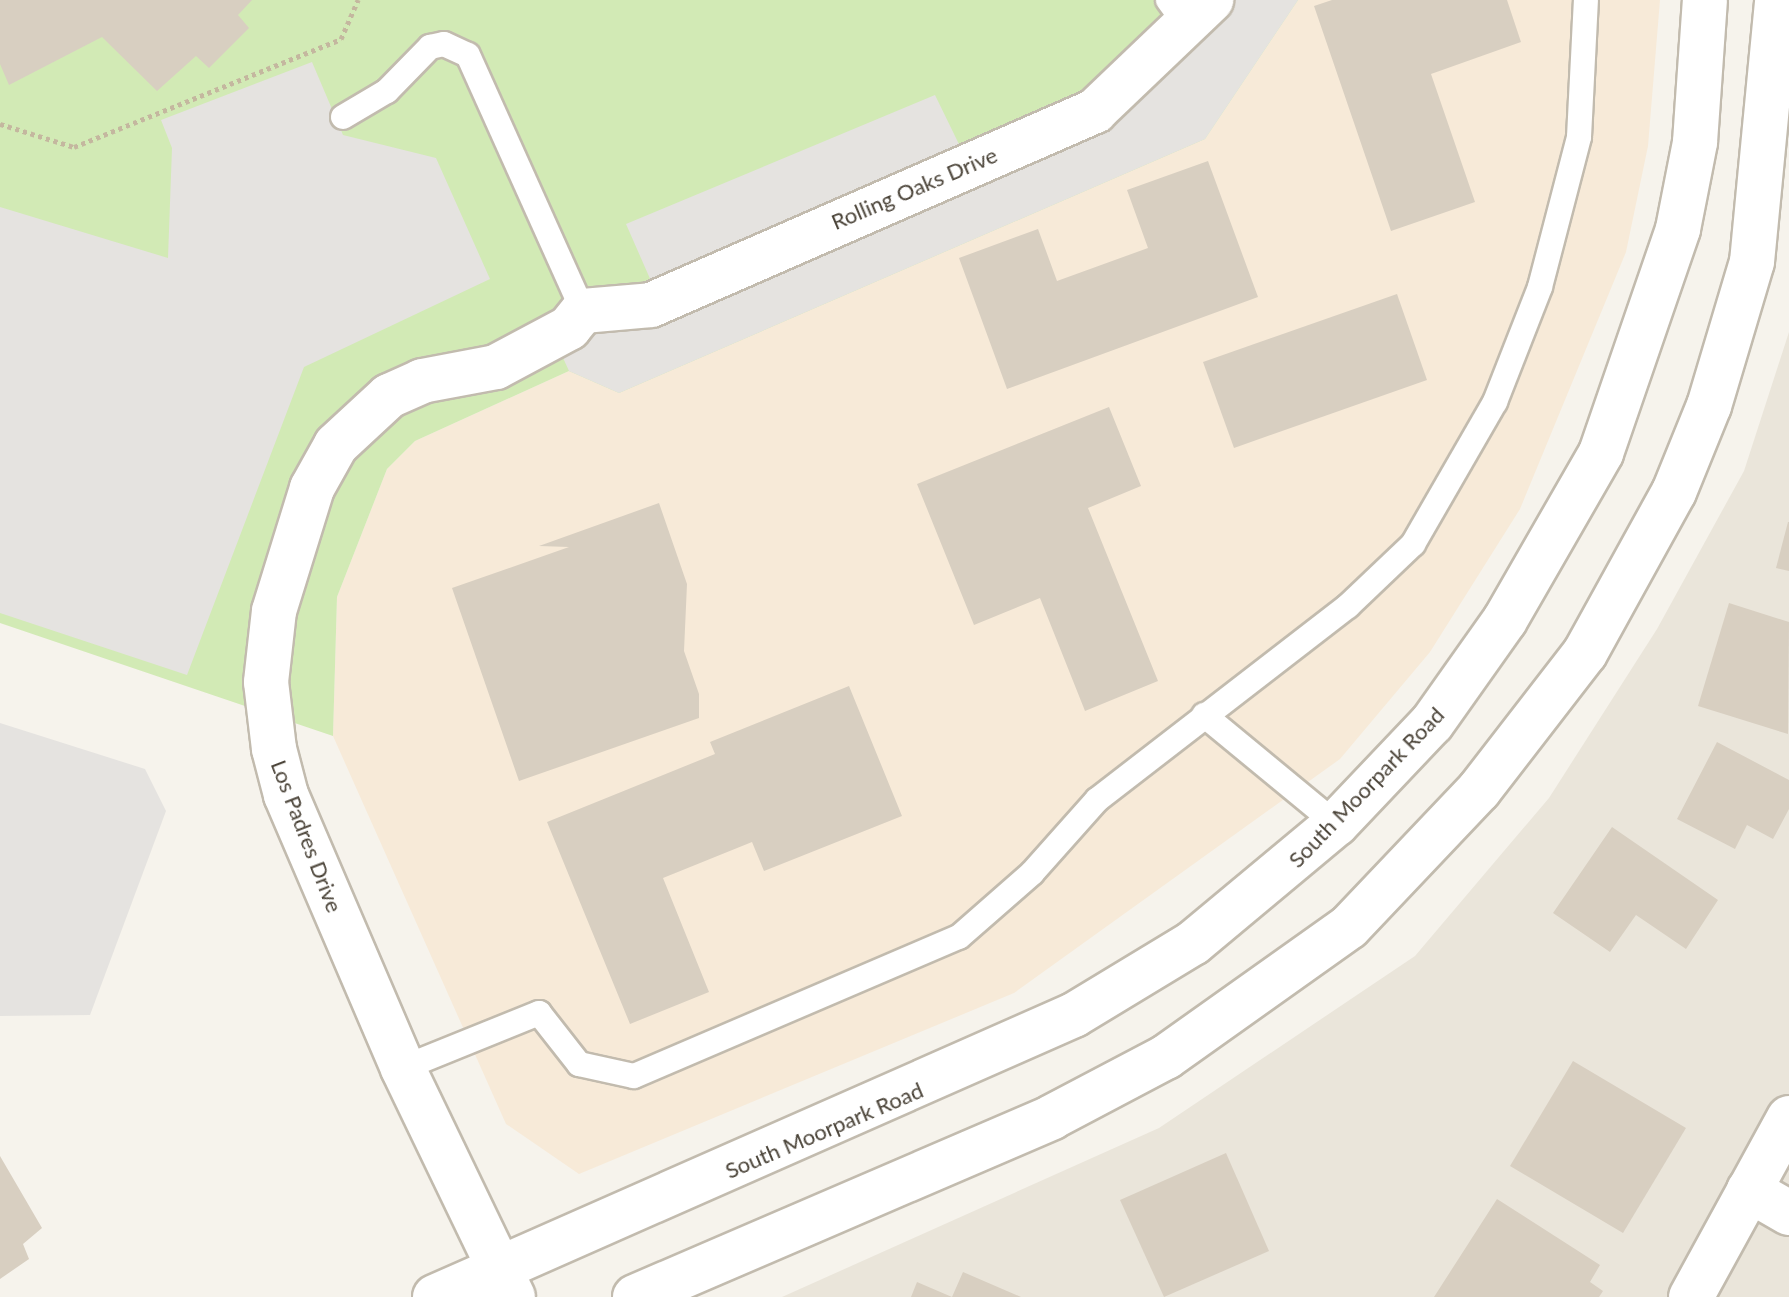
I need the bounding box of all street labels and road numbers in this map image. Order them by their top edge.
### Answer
street label: Rolling Oaks Drive [827,141,1001,235]
street label: South Moorpark Road [1283,701,1449,873]
street label: Los Padres Drive [266,756,348,916]
street label: South Moorpark Road [721,1076,927,1184]

